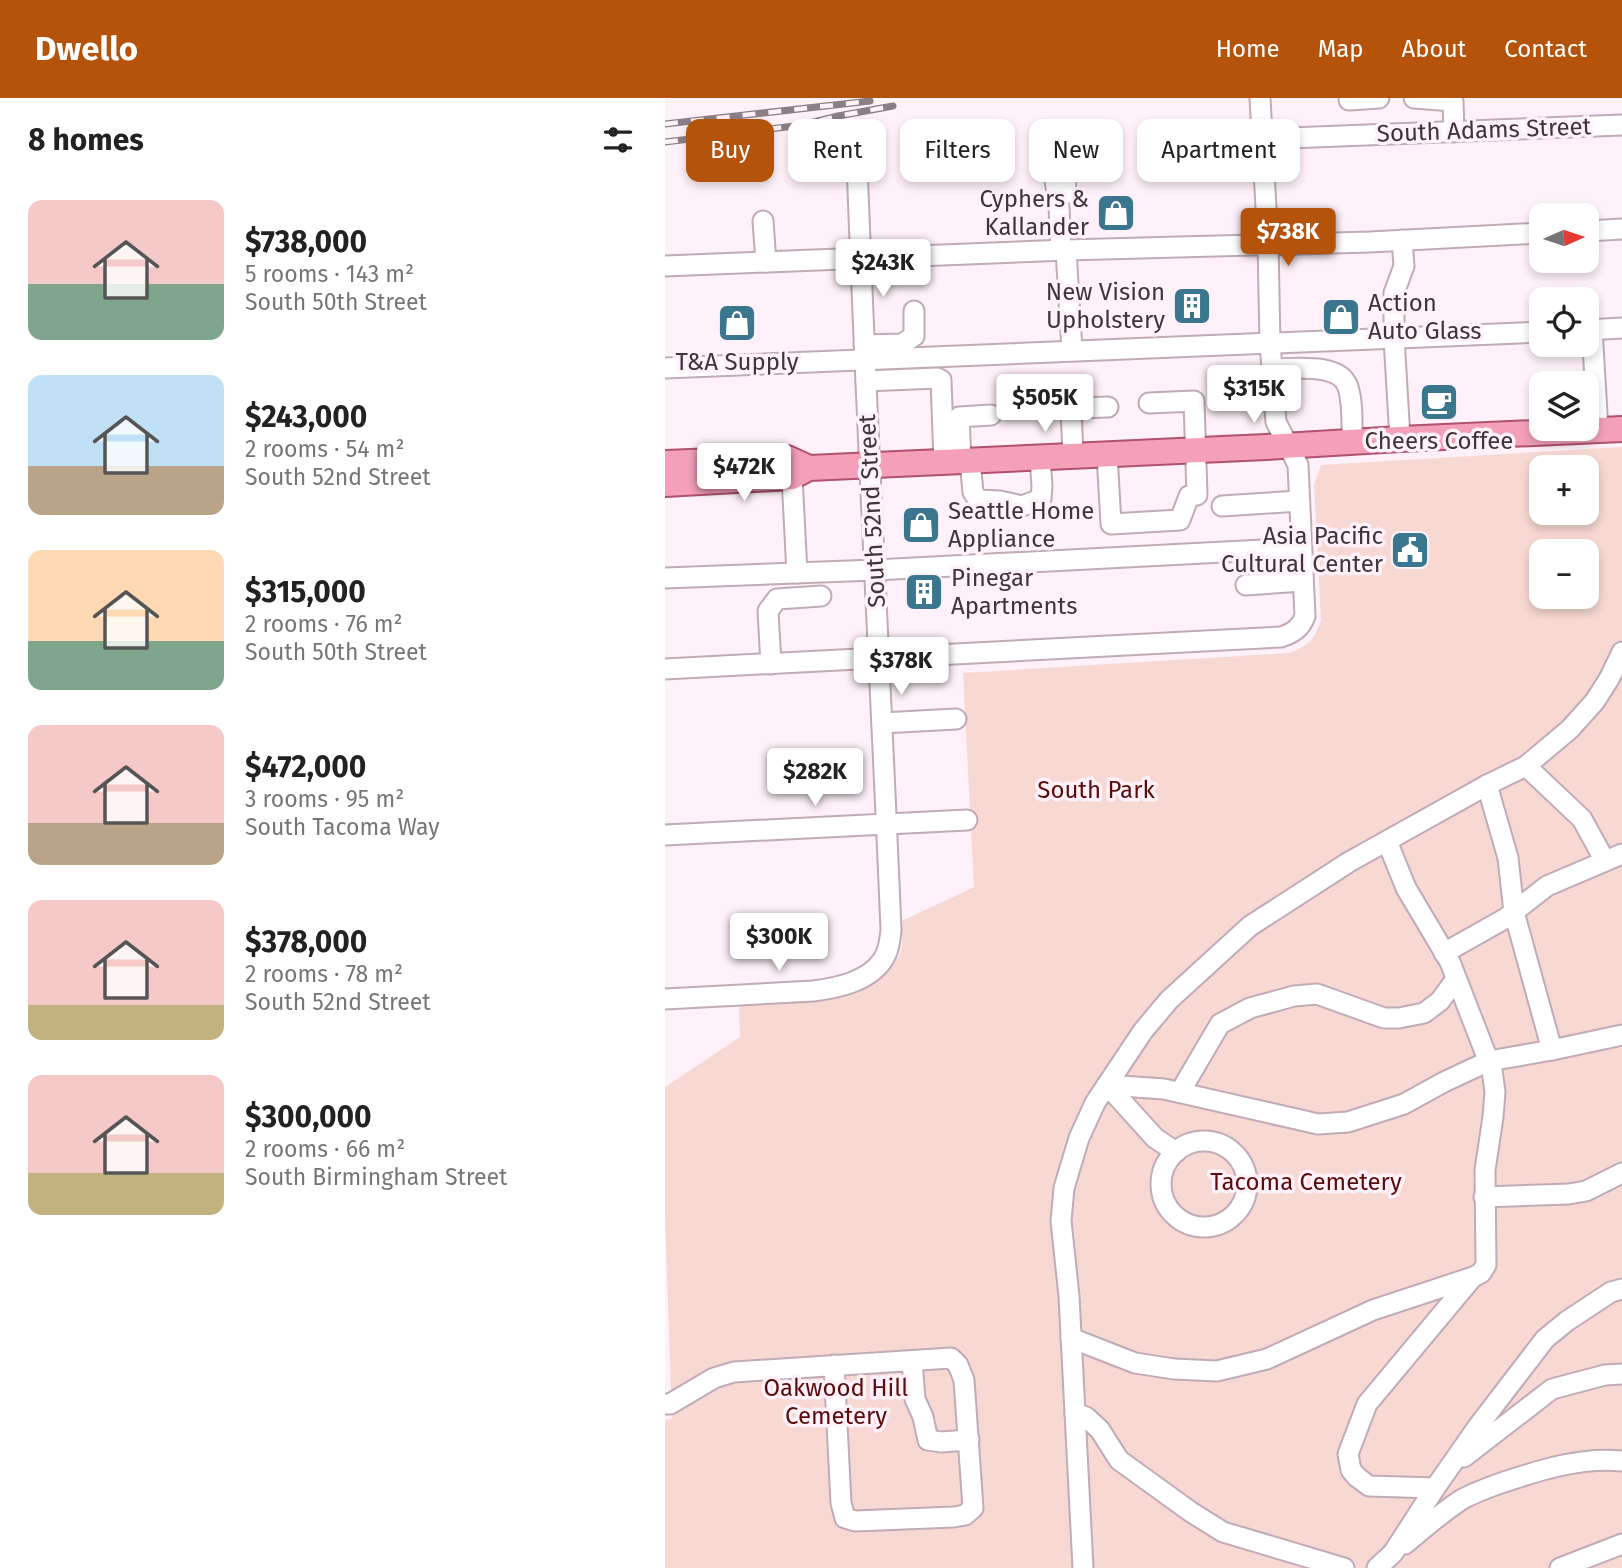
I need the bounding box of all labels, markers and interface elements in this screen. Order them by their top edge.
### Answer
text: Dwello [35,29,138,69]
text: Home [1216,35,1280,63]
text: Map [1318,35,1364,63]
text: About [1402,35,1466,63]
text: Contact [1504,35,1587,63]
street label: South Adams Street [1376,112,1592,148]
chip: Buy [686,119,774,182]
chip: Rent [788,119,886,182]
chip: Filters [900,119,1015,182]
chip: New [1029,119,1123,182]
chip: Apartment [1137,119,1300,182]
icon: filters [599,121,637,159]
text: 8 homes [28,122,144,158]
place label: Cyphers & Kallander [980,185,1090,241]
shop icon: Cyphers & Kallander [1095,192,1137,234]
north arrow [1529,203,1599,273]
map controls [1529,203,1599,609]
pin: $738K [1239,208,1337,268]
text: $738K [1257,217,1319,245]
text: $738,000 [245,224,367,260]
icon: home [84,228,168,312]
pin: $243K [834,240,932,299]
text: $243K [852,248,914,276]
text: 5 rooms · 143 m² [245,260,414,288]
place label: New Vision Upholstery [1046,278,1165,334]
building icon: New Vision Upholstery [1171,285,1213,327]
button: locate [1529,287,1599,357]
text: South 50th Street [245,288,427,316]
place label: Action Auto Glass [1368,289,1481,345]
shop icon: Action Auto Glass [1320,296,1362,338]
shop icon: T&A Supply [716,302,758,344]
place label: T&A Supply [675,348,799,376]
pin: $315K [1205,366,1303,425]
button: layers [1529,371,1599,441]
pin: $505K [996,374,1094,434]
text: $315K [1223,374,1285,402]
cafe icon: Cheers Coffee [1418,381,1460,423]
text: $505K [1012,383,1078,411]
text: $243,000 [245,399,367,435]
icon: home [84,403,168,487]
street label: South 52nd Street [853,413,891,608]
place label: Cheers Coffee [1365,427,1513,455]
text: 2 rooms · 54 m² [245,435,404,463]
pin: $472K [695,444,793,503]
text: $472K [713,452,775,480]
button: + [1529,455,1599,525]
text: South 52nd Street [245,463,431,491]
place label: Seattle Home Appliance [948,497,1094,553]
shop icon: Seattle Home Appliance [900,504,942,546]
place label: Asia Pacific Cultural Center [1221,522,1384,578]
public building icon: Asia Pacific Cultural Center [1389,529,1431,571]
button: − [1529,539,1599,609]
place label: Pinegar Apartments [951,564,1077,620]
building icon: Pinegar Apartments [903,571,945,613]
text: $315,000 [245,574,366,610]
icon: home [84,578,168,662]
text: 2 rooms · 76 m² [245,610,403,638]
text: South 50th Street [245,638,427,666]
pin: $378K [852,638,950,697]
text: $378K [870,646,932,674]
pin: $282K [766,748,864,808]
text: $472,000 [245,749,366,785]
icon: home [84,753,168,837]
text: $282K [783,757,847,785]
park label: South Park [1037,776,1155,804]
text: 3 rooms · 95 m² [245,785,404,813]
text: South Tacoma Way [245,813,440,841]
pin: $300K [730,914,828,973]
text: $300K [746,922,812,950]
text: $378,000 [245,924,367,960]
icon: home [84,928,168,1012]
text: 2 rooms · 78 m² [245,960,403,988]
text: South 52nd Street [245,988,431,1016]
text: $300,000 [245,1099,372,1135]
icon: home [84,1103,168,1187]
text: 2 rooms · 66 m² [245,1135,405,1163]
text: South Birmingham Street [245,1163,507,1191]
park label: Tacoma Cemetery [1210,1168,1402,1196]
park label: Oakwood Hill Cemetery [764,1374,908,1430]

